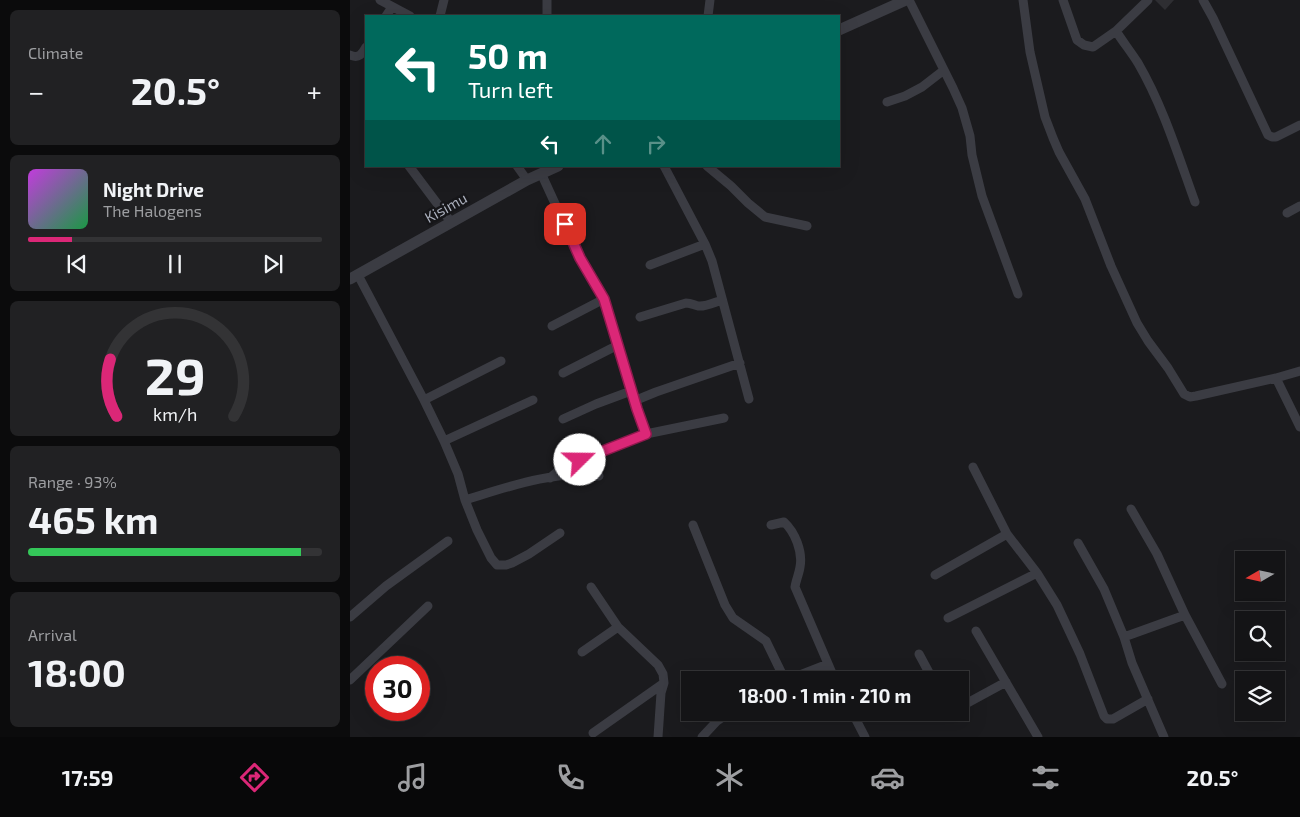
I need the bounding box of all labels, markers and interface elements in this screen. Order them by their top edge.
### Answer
text: 50 m [468,34,548,76]
icon: left [385,35,450,100]
text: Climate [28,43,83,62]
text: 20.5° [131,67,220,113]
text: − [28,74,44,108]
text: + [307,74,322,108]
text: Turn left [468,76,553,102]
icon: left [536,130,564,158]
icon: ahead [589,130,617,158]
icon: right [642,130,670,158]
text: Night Drive [103,178,204,201]
street label: Kisimu [421,188,470,226]
text: The Halogens [103,201,202,220]
pin [544,203,586,245]
icon: arrive [551,210,579,238]
icon: previous [63,250,91,278]
icon: pause [161,250,189,278]
icon: next [259,250,287,278]
text: 29 [145,343,205,405]
text: km/h [153,403,197,425]
position arrow [553,433,605,485]
text: Range · 93% [28,472,117,491]
text: 465 km [28,496,159,542]
north arrow [1235,551,1285,601]
map controls [1235,551,1285,721]
button: search [1235,611,1285,661]
text: Arrival [28,625,77,644]
text: 18:00 [28,649,126,695]
speed limit sign: 30 [365,656,430,721]
button: layers [1235,671,1285,721]
text: 18:00 · 1 min · 210 m [739,684,911,707]
icon: directions [237,760,272,795]
icon: music [395,760,430,795]
icon: phone [553,760,588,795]
icon: climate [712,760,747,795]
icon: car [870,760,905,795]
icon: filters [1028,760,1063,795]
text: 17:59 [62,764,114,790]
text: 20.5° [1187,764,1238,790]

